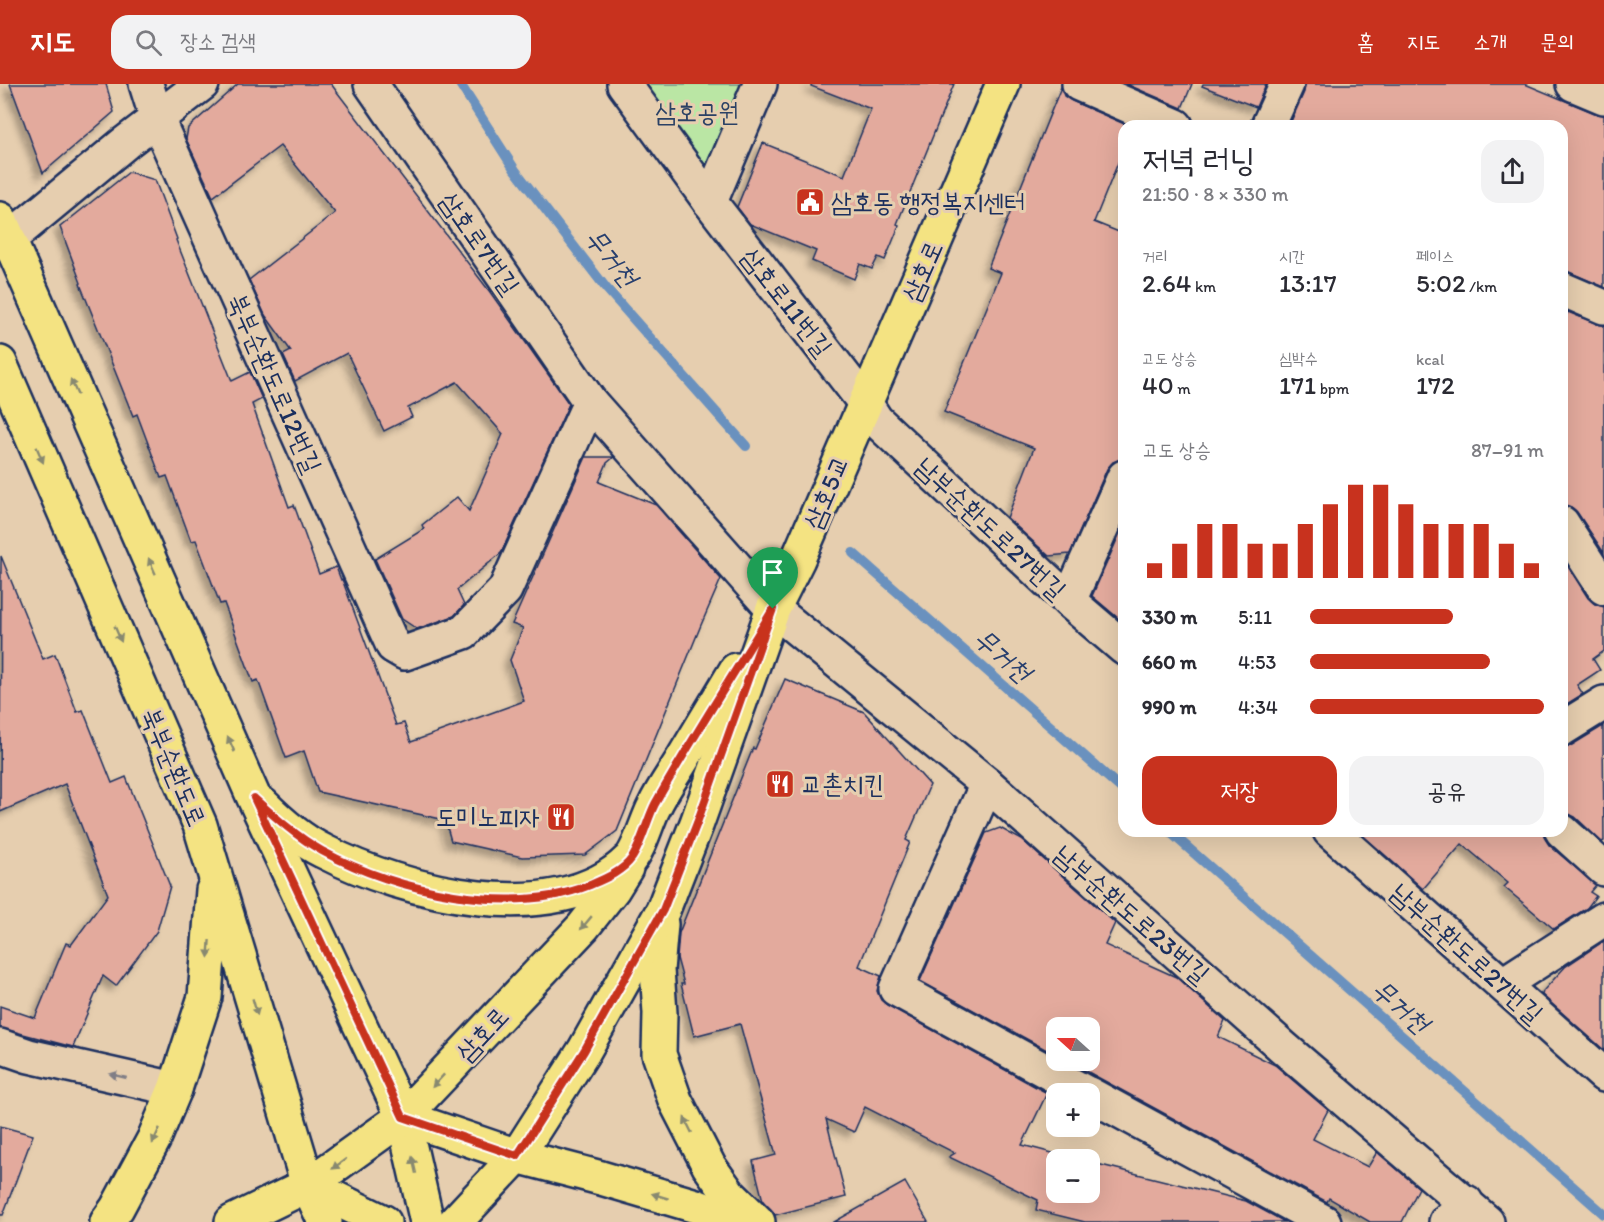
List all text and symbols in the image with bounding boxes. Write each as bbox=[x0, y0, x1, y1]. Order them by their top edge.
search box bbox=[111, 15, 531, 69]
text: 지도 bbox=[30, 24, 75, 58]
icon: search bbox=[132, 26, 165, 59]
text: 장소 검색 bbox=[180, 28, 256, 55]
text: 홈 bbox=[1357, 29, 1374, 54]
text: 지도 bbox=[1407, 29, 1440, 54]
text: 소개 bbox=[1473, 29, 1507, 54]
text: 문의 bbox=[1540, 29, 1574, 54]
park label: 삼호공원 bbox=[655, 96, 739, 128]
text: 저녁 러닝 bbox=[1142, 140, 1256, 179]
button: share bbox=[1481, 140, 1544, 203]
text: 21:50 · 8 × 330 m bbox=[1142, 182, 1289, 206]
street label: 삼호로7번길 bbox=[433, 186, 527, 300]
public building icon: 삼호동 행정복지센터 bbox=[794, 186, 826, 218]
place label: 삼호동 행정복지센터 bbox=[831, 186, 1025, 218]
water label: 무거천 bbox=[579, 221, 647, 294]
street label: 삼호로 bbox=[895, 236, 949, 306]
street label: 삼호로11번길 bbox=[735, 241, 839, 363]
text: 거리 bbox=[1142, 247, 1168, 266]
text: 시간 bbox=[1279, 247, 1305, 266]
text: 페이스 bbox=[1416, 247, 1455, 266]
text: 2.64 bbox=[1142, 267, 1191, 299]
text: 13:17 bbox=[1279, 267, 1337, 299]
text: 5:02 bbox=[1416, 267, 1466, 299]
text: km bbox=[1191, 277, 1216, 296]
text: /km bbox=[1466, 277, 1497, 296]
street label: 북부순환도로12번길 bbox=[221, 288, 329, 478]
text: 고도 상승 bbox=[1142, 349, 1197, 368]
text: 심박수 bbox=[1279, 349, 1318, 368]
text: kcal bbox=[1416, 350, 1444, 369]
text: 40 bbox=[1142, 369, 1174, 401]
text: 171 bbox=[1279, 369, 1316, 401]
text: 172 bbox=[1416, 369, 1455, 401]
one-way arrow bbox=[69, 378, 78, 396]
text: m bbox=[1174, 379, 1191, 398]
text: bpm bbox=[1316, 379, 1349, 398]
text: 고도 상승 bbox=[1142, 438, 1211, 462]
text: 87–91 m bbox=[1471, 438, 1544, 462]
one-way arrow bbox=[35, 447, 45, 465]
street label: 남부순환도로27번길 bbox=[909, 450, 1073, 606]
street label: 삼호5교 bbox=[796, 451, 856, 533]
pin bbox=[747, 547, 798, 609]
one-way arrow bbox=[147, 556, 157, 574]
icon: arrive bbox=[756, 556, 789, 589]
text: 330 m bbox=[1142, 605, 1197, 629]
text: 5:11 bbox=[1238, 605, 1272, 629]
water label: 무거천 bbox=[968, 621, 1040, 690]
one-way arrow bbox=[113, 626, 122, 643]
text: 660 m bbox=[1142, 650, 1197, 674]
text: 4:53 bbox=[1238, 650, 1276, 674]
text: 990 m bbox=[1142, 695, 1197, 719]
text: 4:34 bbox=[1238, 695, 1278, 719]
street label: 북부순환도로 bbox=[135, 703, 213, 831]
one-way arrow bbox=[225, 735, 235, 753]
button: 저장 bbox=[1142, 756, 1337, 825]
button: 공유 bbox=[1349, 756, 1544, 825]
restaurant icon: 교촌치킨 bbox=[764, 768, 796, 800]
place label: 교촌치킨 bbox=[801, 768, 885, 800]
place label: 도미노피자 bbox=[435, 801, 540, 833]
restaurant icon: 도미노피자 bbox=[545, 801, 577, 833]
street label: 남부순환도로23번길 bbox=[1048, 838, 1216, 990]
street label: 남부순환도로27번길 bbox=[1384, 876, 1550, 1030]
one-way arrow bbox=[579, 915, 592, 931]
one-way arrow bbox=[204, 940, 214, 959]
water label: 무거천 bbox=[1366, 972, 1438, 1041]
one-way arrow bbox=[251, 998, 260, 1016]
street label: 삼호로 bbox=[449, 1000, 515, 1068]
north arrow bbox=[1046, 1017, 1100, 1071]
map controls bbox=[1046, 1017, 1100, 1203]
one-way arrow bbox=[109, 1071, 128, 1080]
one-way arrow bbox=[431, 1073, 445, 1088]
button: + bbox=[1046, 1083, 1100, 1137]
one-way arrow bbox=[683, 1116, 692, 1133]
one-way arrow bbox=[151, 1127, 160, 1144]
button: − bbox=[1046, 1149, 1100, 1203]
one-way arrow bbox=[409, 1156, 419, 1174]
one-way arrow bbox=[331, 1157, 346, 1169]
one-way arrow bbox=[651, 1191, 669, 1200]

